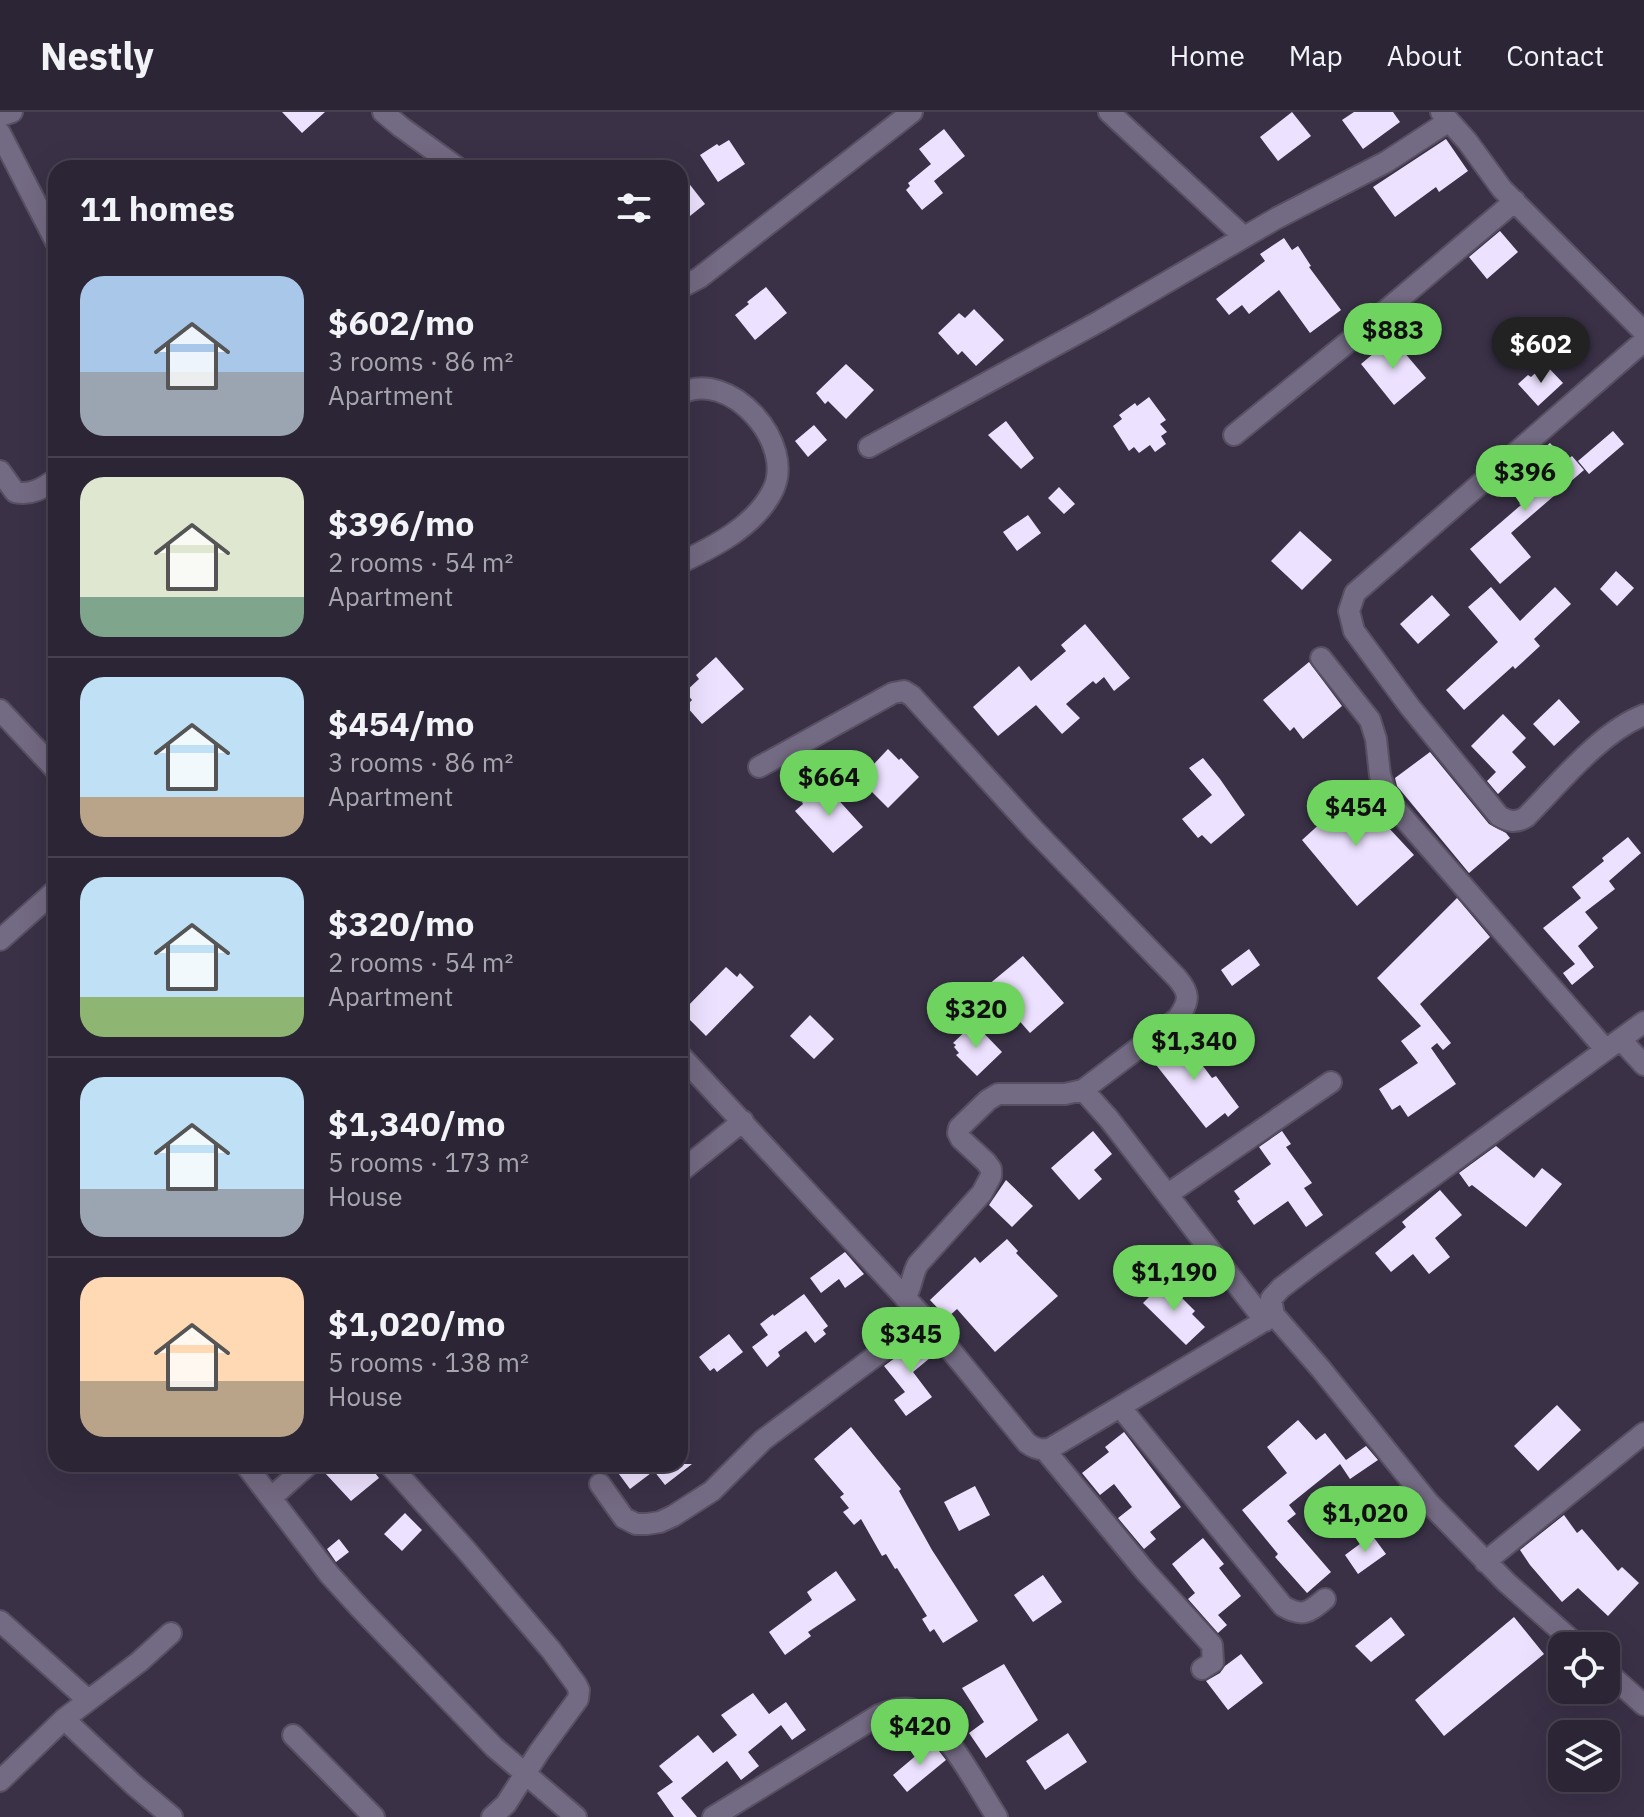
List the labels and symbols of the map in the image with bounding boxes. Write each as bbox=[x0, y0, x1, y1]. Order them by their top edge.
pin: $883 bbox=[1346, 303, 1440, 371]
pin: $602 bbox=[1494, 317, 1588, 385]
pin: $396 bbox=[1478, 445, 1572, 513]
pin: $664 bbox=[782, 750, 876, 818]
pin: $454 bbox=[1309, 780, 1403, 848]
pin: $320 bbox=[929, 982, 1023, 1050]
pin: $1,340 bbox=[1129, 1014, 1259, 1082]
pin: $1,190 bbox=[1109, 1245, 1239, 1313]
pin: $345 bbox=[864, 1307, 958, 1375]
pin: $1,020 bbox=[1300, 1486, 1430, 1554]
pin: $420 bbox=[873, 1699, 967, 1767]

